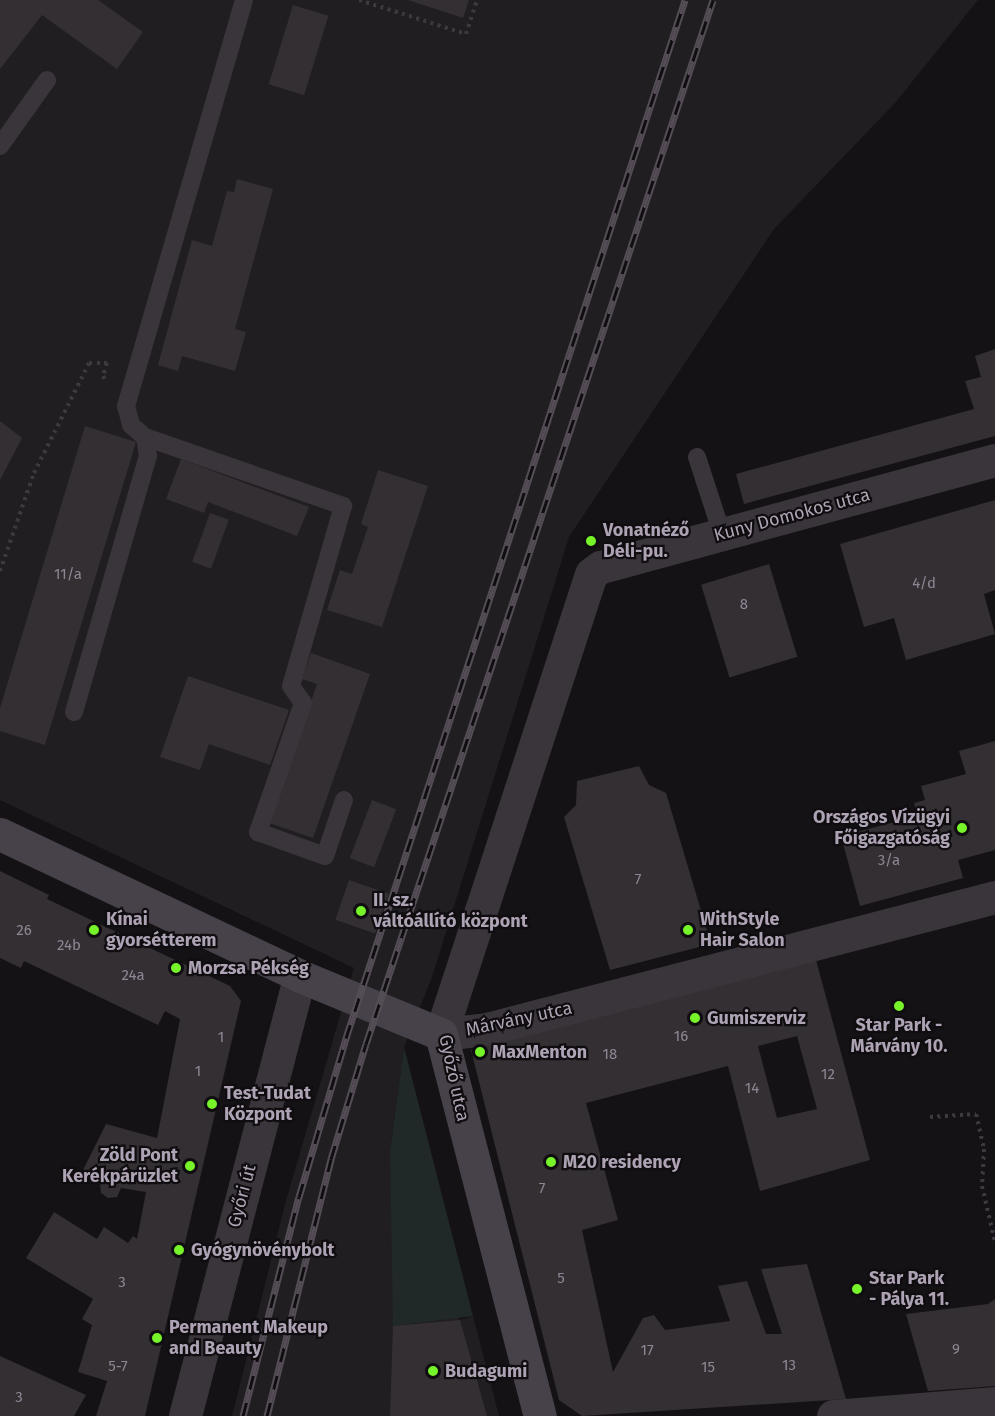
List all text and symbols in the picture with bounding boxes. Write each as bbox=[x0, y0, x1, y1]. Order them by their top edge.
street label: Kuny Domokos utca bbox=[712, 484, 872, 546]
place label: Vonatnéző Déli-pu. bbox=[603, 520, 689, 562]
marker: Vonatnéző Déli-pu. bbox=[584, 534, 598, 548]
house number: 11/a bbox=[54, 566, 82, 584]
house number: 4/d bbox=[912, 575, 936, 593]
house number: 8 bbox=[740, 596, 748, 614]
place label: Országos Vízügyi Főigazgatóság bbox=[813, 807, 950, 850]
marker: Országos Vízügyi Főigazgatóság bbox=[955, 821, 969, 835]
house number: 3/a bbox=[878, 852, 900, 870]
house number: 7 bbox=[635, 871, 641, 889]
place label: II. sz. váltóállító központ bbox=[373, 890, 528, 932]
marker: II. sz. váltóállító központ bbox=[354, 904, 368, 918]
place label: Kínai gyorsétterem bbox=[106, 909, 217, 952]
place label: WithStyle Hair Salon bbox=[700, 909, 785, 952]
house number: 26 bbox=[16, 922, 32, 940]
marker: Kínai gyorsétterem bbox=[87, 923, 101, 937]
marker: WithStyle Hair Salon bbox=[681, 923, 695, 937]
house number: 24b bbox=[57, 937, 81, 955]
place label: Morzsa Pékség bbox=[188, 957, 309, 979]
marker: Morzsa Pékség bbox=[169, 961, 183, 975]
house number: 24a bbox=[121, 967, 145, 985]
street label: Márvány utca bbox=[464, 997, 574, 1041]
marker: Star Park - Márvány 10. bbox=[892, 999, 906, 1013]
place label: Gumiszerviz bbox=[707, 1007, 806, 1029]
marker: Gumiszerviz bbox=[688, 1011, 702, 1025]
place label: Star Park - Márvány 10. bbox=[850, 1015, 948, 1058]
house number: 16 bbox=[674, 1028, 688, 1046]
house number: 1 bbox=[218, 1029, 224, 1047]
street label: Győző utca bbox=[434, 1032, 474, 1124]
place label: MaxMenton bbox=[492, 1041, 587, 1063]
marker: MaxMenton bbox=[473, 1045, 487, 1059]
house number: 18 bbox=[603, 1046, 617, 1064]
house number: 1 bbox=[195, 1063, 201, 1081]
house number: 12 bbox=[821, 1066, 835, 1084]
house number: 14 bbox=[745, 1080, 759, 1098]
place label: Test-Tudat Központ bbox=[224, 1083, 311, 1126]
marker: Test-Tudat Központ bbox=[205, 1097, 219, 1111]
place label: Zöld Pont Kerékpárüzlet bbox=[62, 1145, 178, 1188]
place label: M20 residency bbox=[563, 1151, 681, 1173]
marker: M20 residency bbox=[544, 1155, 558, 1169]
marker: Zöld Pont Kerékpárüzlet bbox=[183, 1159, 197, 1173]
street label: Győri út bbox=[223, 1162, 261, 1230]
house number: 7 bbox=[539, 1180, 545, 1198]
place label: Gyógynövénybolt bbox=[191, 1239, 334, 1261]
marker: Gyógynövénybolt bbox=[172, 1243, 186, 1257]
place label: Star Park - Pálya 11. bbox=[869, 1268, 949, 1310]
house number: 5 bbox=[557, 1270, 565, 1288]
house number: 3 bbox=[118, 1274, 126, 1292]
marker: Star Park - Pálya 11. bbox=[850, 1282, 864, 1296]
place label: Permanent Makeup and Beauty bbox=[169, 1317, 328, 1360]
marker: Permanent Makeup and Beauty bbox=[150, 1331, 164, 1345]
house number: 9 bbox=[952, 1341, 960, 1359]
house number: 17 bbox=[640, 1342, 654, 1360]
house number: 13 bbox=[782, 1357, 796, 1375]
house number: 5-7 bbox=[108, 1358, 128, 1376]
house number: 15 bbox=[701, 1359, 715, 1377]
place label: Budagumi bbox=[445, 1360, 527, 1382]
marker: Budagumi bbox=[426, 1364, 440, 1378]
house number: 3 bbox=[15, 1389, 23, 1407]

